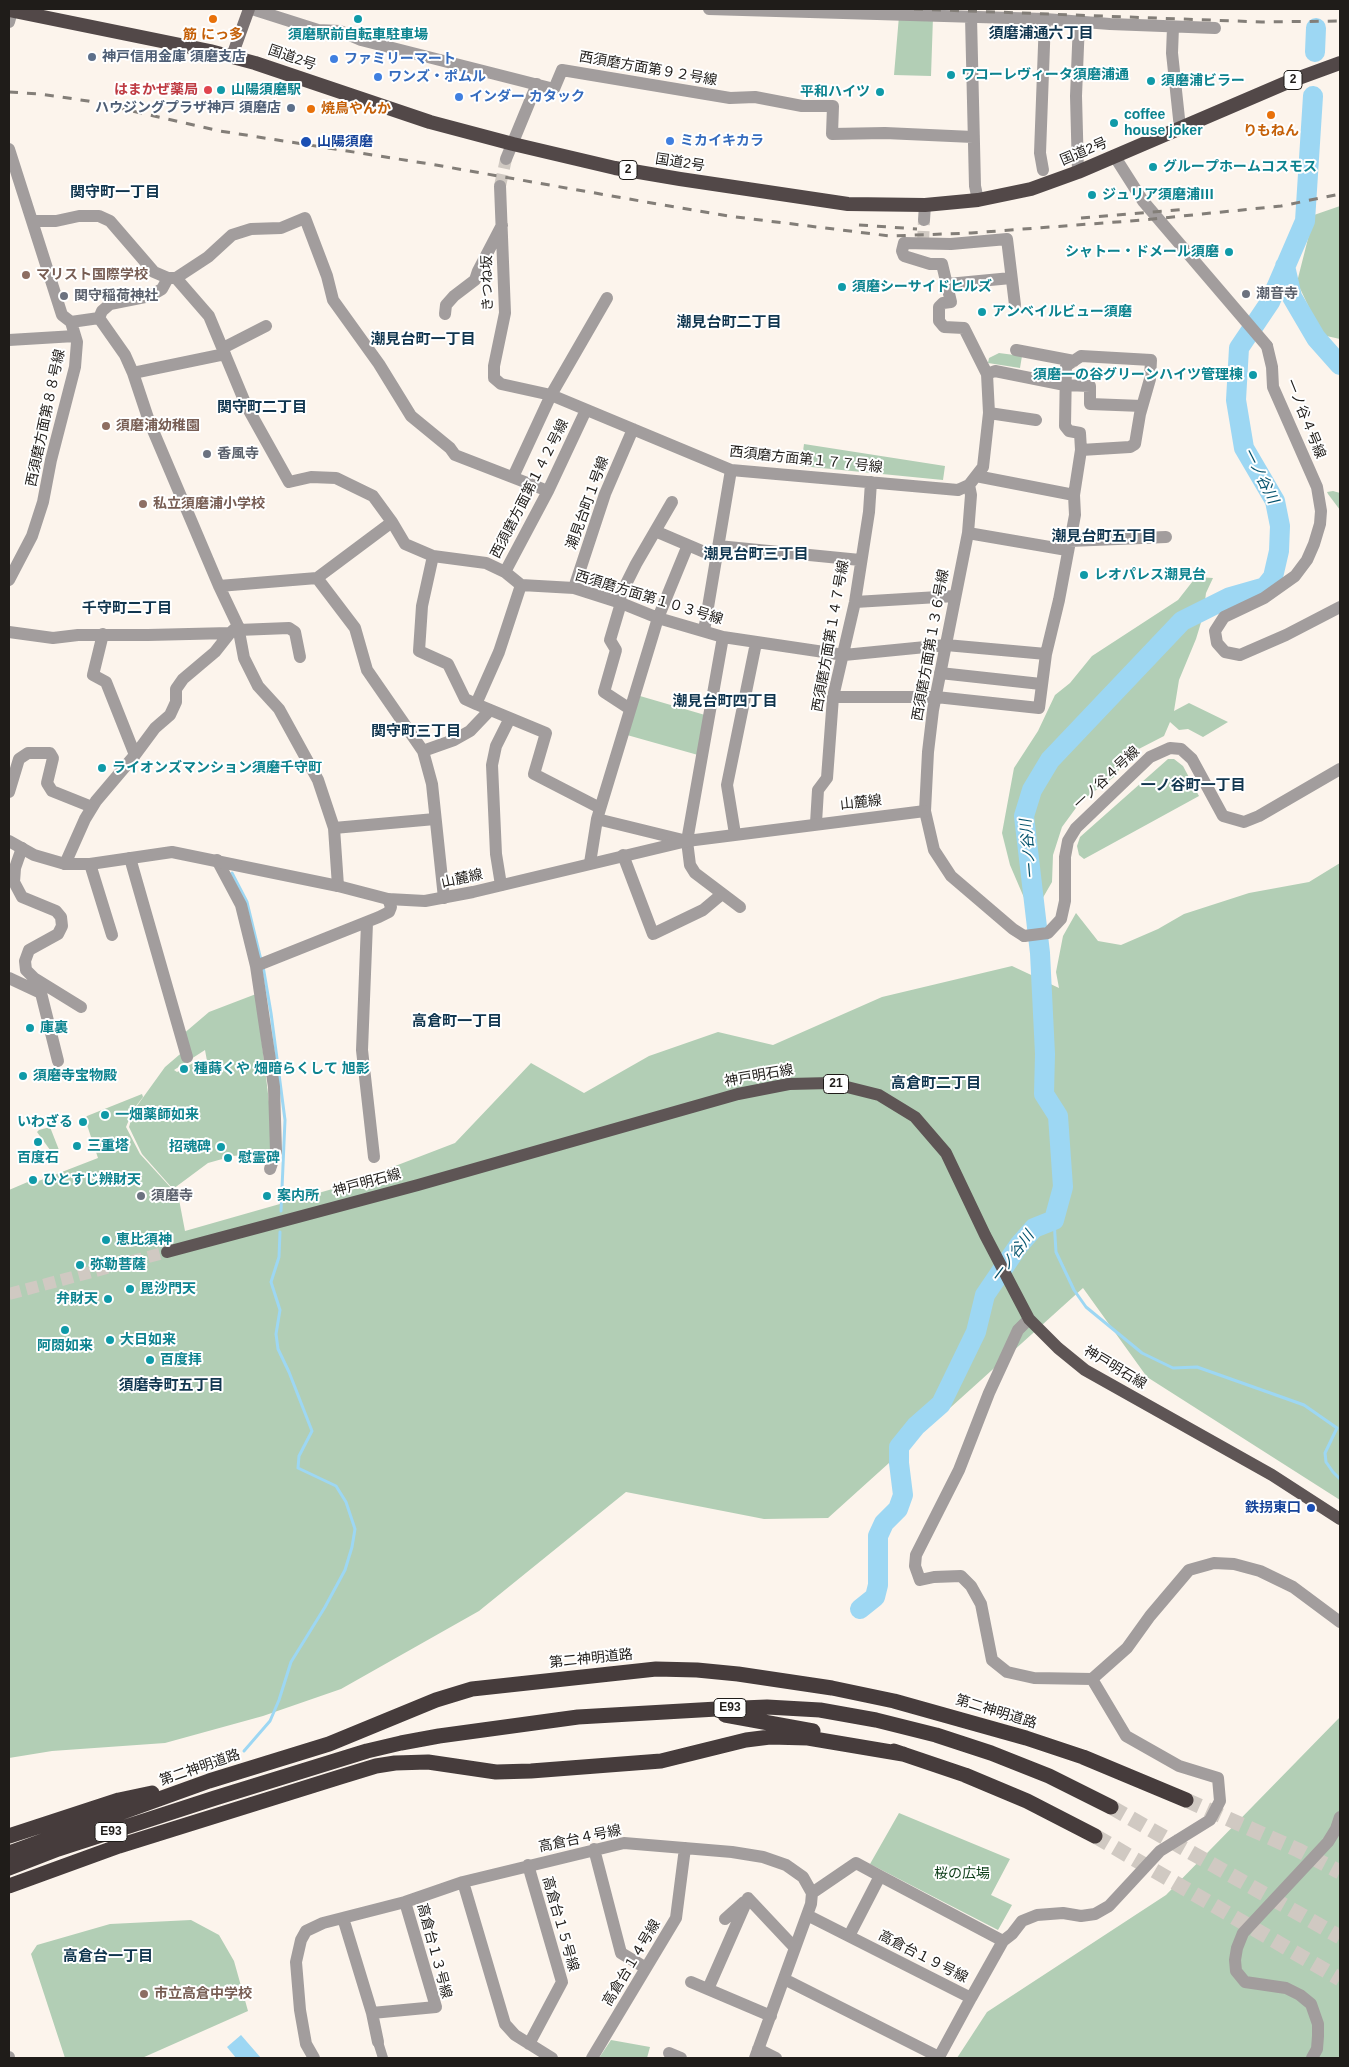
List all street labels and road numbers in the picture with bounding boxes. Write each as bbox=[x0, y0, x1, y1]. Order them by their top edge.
street label: 国道2号 bbox=[266, 42, 318, 74]
street label: 西須磨方面第９２号線 bbox=[578, 49, 718, 89]
road number: 2 bbox=[1284, 70, 1302, 90]
street label: 国道2号 bbox=[1058, 135, 1110, 169]
street label: 国道2号 bbox=[654, 151, 706, 175]
road number: 2 bbox=[619, 160, 637, 180]
street label: きつね坂 bbox=[479, 255, 497, 311]
street label: 西須磨方面第８８号線 bbox=[23, 348, 69, 488]
street label: 一ノ谷４号線 bbox=[1281, 377, 1329, 461]
street label: 西須磨方面第１４２号線 bbox=[488, 417, 572, 561]
street label: 西須磨方面第１７７号線 bbox=[729, 444, 883, 476]
street label: 潮見台町１号線 bbox=[563, 454, 613, 552]
street label: 西須磨方面第１４７号線 bbox=[809, 559, 853, 713]
street label: 西須磨方面第１０３号線 bbox=[573, 567, 725, 629]
street label: 西須磨方面第１３６号線 bbox=[909, 568, 953, 722]
street label: 一ノ谷４号線 bbox=[1071, 743, 1143, 813]
street label: 山麓線 bbox=[839, 792, 883, 814]
street label: 山麓線 bbox=[440, 866, 484, 892]
street label: 神戸明石線 bbox=[723, 1062, 795, 1090]
road number: 21 bbox=[824, 1074, 848, 1094]
street label: 神戸明石線 bbox=[331, 1166, 403, 1200]
street label: 神戸明石線 bbox=[1081, 1343, 1149, 1393]
street label: 第二神明道路 bbox=[548, 1646, 634, 1672]
street label: 第二神明道路 bbox=[953, 1692, 1039, 1732]
road number: E93 bbox=[714, 1699, 746, 1718]
street label: 第二神明道路 bbox=[158, 1746, 242, 1790]
road number: E93 bbox=[95, 1822, 127, 1841]
street label: 高倉台４号線 bbox=[537, 1822, 623, 1856]
street label: 高倉台１５号線 bbox=[538, 1875, 582, 1973]
street label: 高倉台１３号線 bbox=[413, 1901, 455, 2001]
street label: 高倉台１４号線 bbox=[600, 1917, 664, 2009]
street label: 高倉台１９号線 bbox=[876, 1927, 970, 1987]

